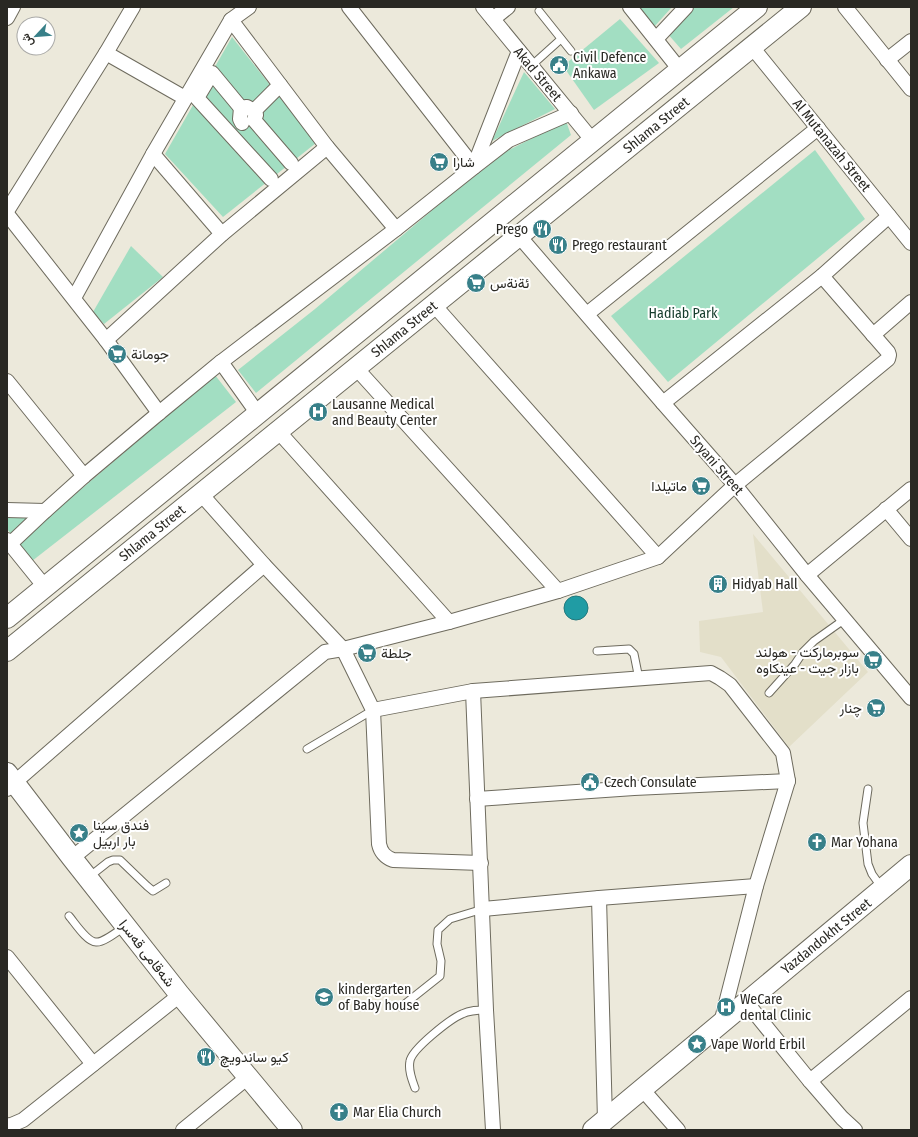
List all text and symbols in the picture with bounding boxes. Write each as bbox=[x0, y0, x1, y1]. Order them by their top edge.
north arrow bbox=[16, 16, 56, 56]
text: ش bbox=[19, 31, 36, 49]
street label: Akad Street bbox=[510, 44, 566, 105]
place label: Civil Defence Ankawa bbox=[573, 49, 647, 82]
public building icon: Civil Defence Ankawa bbox=[548, 54, 570, 76]
street label: Shlama Street bbox=[620, 93, 693, 157]
street label: Al Mutanazah Street bbox=[789, 95, 875, 195]
supermarket icon: شارا bbox=[428, 151, 450, 173]
place label: شارا bbox=[453, 154, 475, 171]
restaurant icon: Prego bbox=[531, 218, 553, 240]
place label: Prego bbox=[496, 221, 528, 238]
restaurant icon: Prego restaurant bbox=[547, 234, 569, 256]
place label: Prego restaurant bbox=[572, 237, 667, 254]
supermarket icon: ئةنةس bbox=[465, 272, 487, 294]
place label: ئةنةس bbox=[490, 275, 529, 292]
street label: Shlama Street bbox=[368, 297, 441, 361]
park label: Hadiab Park bbox=[649, 305, 718, 322]
supermarket icon: جومانة bbox=[106, 343, 128, 365]
place label: جومانة bbox=[131, 346, 169, 363]
place label: Lausanne Medical and Beauty Center bbox=[332, 396, 437, 429]
hospital icon: Lausanne Medical and Beauty Center bbox=[307, 401, 329, 423]
street label: Sryani Street bbox=[686, 432, 747, 499]
supermarket icon: ماتیلدا bbox=[690, 475, 712, 497]
place label: ماتیلدا bbox=[651, 478, 687, 495]
street label: Shlama Street bbox=[116, 501, 189, 565]
building icon: Hidyab Hall bbox=[707, 573, 729, 595]
place label: Hidyab Hall bbox=[732, 576, 798, 593]
supermarket icon: جلطة bbox=[356, 642, 378, 664]
place label: سوبرماركت - هولند بازار جيت - عينكاوه bbox=[756, 644, 859, 677]
place label: جلطة bbox=[381, 645, 412, 662]
supermarket icon: سوبرماركت - هولند بازار جيت - عينكاوه bbox=[862, 649, 884, 671]
supermarket icon: چنار bbox=[865, 697, 887, 719]
place label: چنار bbox=[838, 700, 862, 718]
public building icon: Czech Consulate bbox=[579, 771, 601, 793]
place label: Czech Consulate bbox=[604, 774, 697, 791]
place label: فندق سينا بار اربيل bbox=[93, 817, 149, 850]
place icon: فندق سينا بار اربيل bbox=[68, 822, 90, 844]
church icon: Mar Yohana bbox=[806, 831, 828, 853]
place label: Mar Yohana bbox=[831, 834, 898, 851]
street label: Yazdandokht Street bbox=[778, 895, 875, 978]
street label: شەقامی قەسرا bbox=[115, 916, 178, 990]
place label: kindergarten of Baby house bbox=[338, 981, 419, 1014]
school or university icon: kindergarten of Baby house bbox=[313, 986, 335, 1008]
place label: WeCare dental Clinic bbox=[740, 991, 811, 1024]
hospital icon: WeCare dental Clinic bbox=[715, 996, 737, 1018]
place icon: Vape World Erbil bbox=[686, 1033, 708, 1055]
place label: Vape World Erbil bbox=[711, 1036, 805, 1053]
restaurant icon: کیو ساندویچ bbox=[195, 1046, 217, 1068]
place label: کیو ساندویچ bbox=[220, 1049, 289, 1068]
church icon: Mar Elia Church bbox=[328, 1101, 350, 1123]
place label: Mar Elia Church bbox=[353, 1104, 441, 1121]

